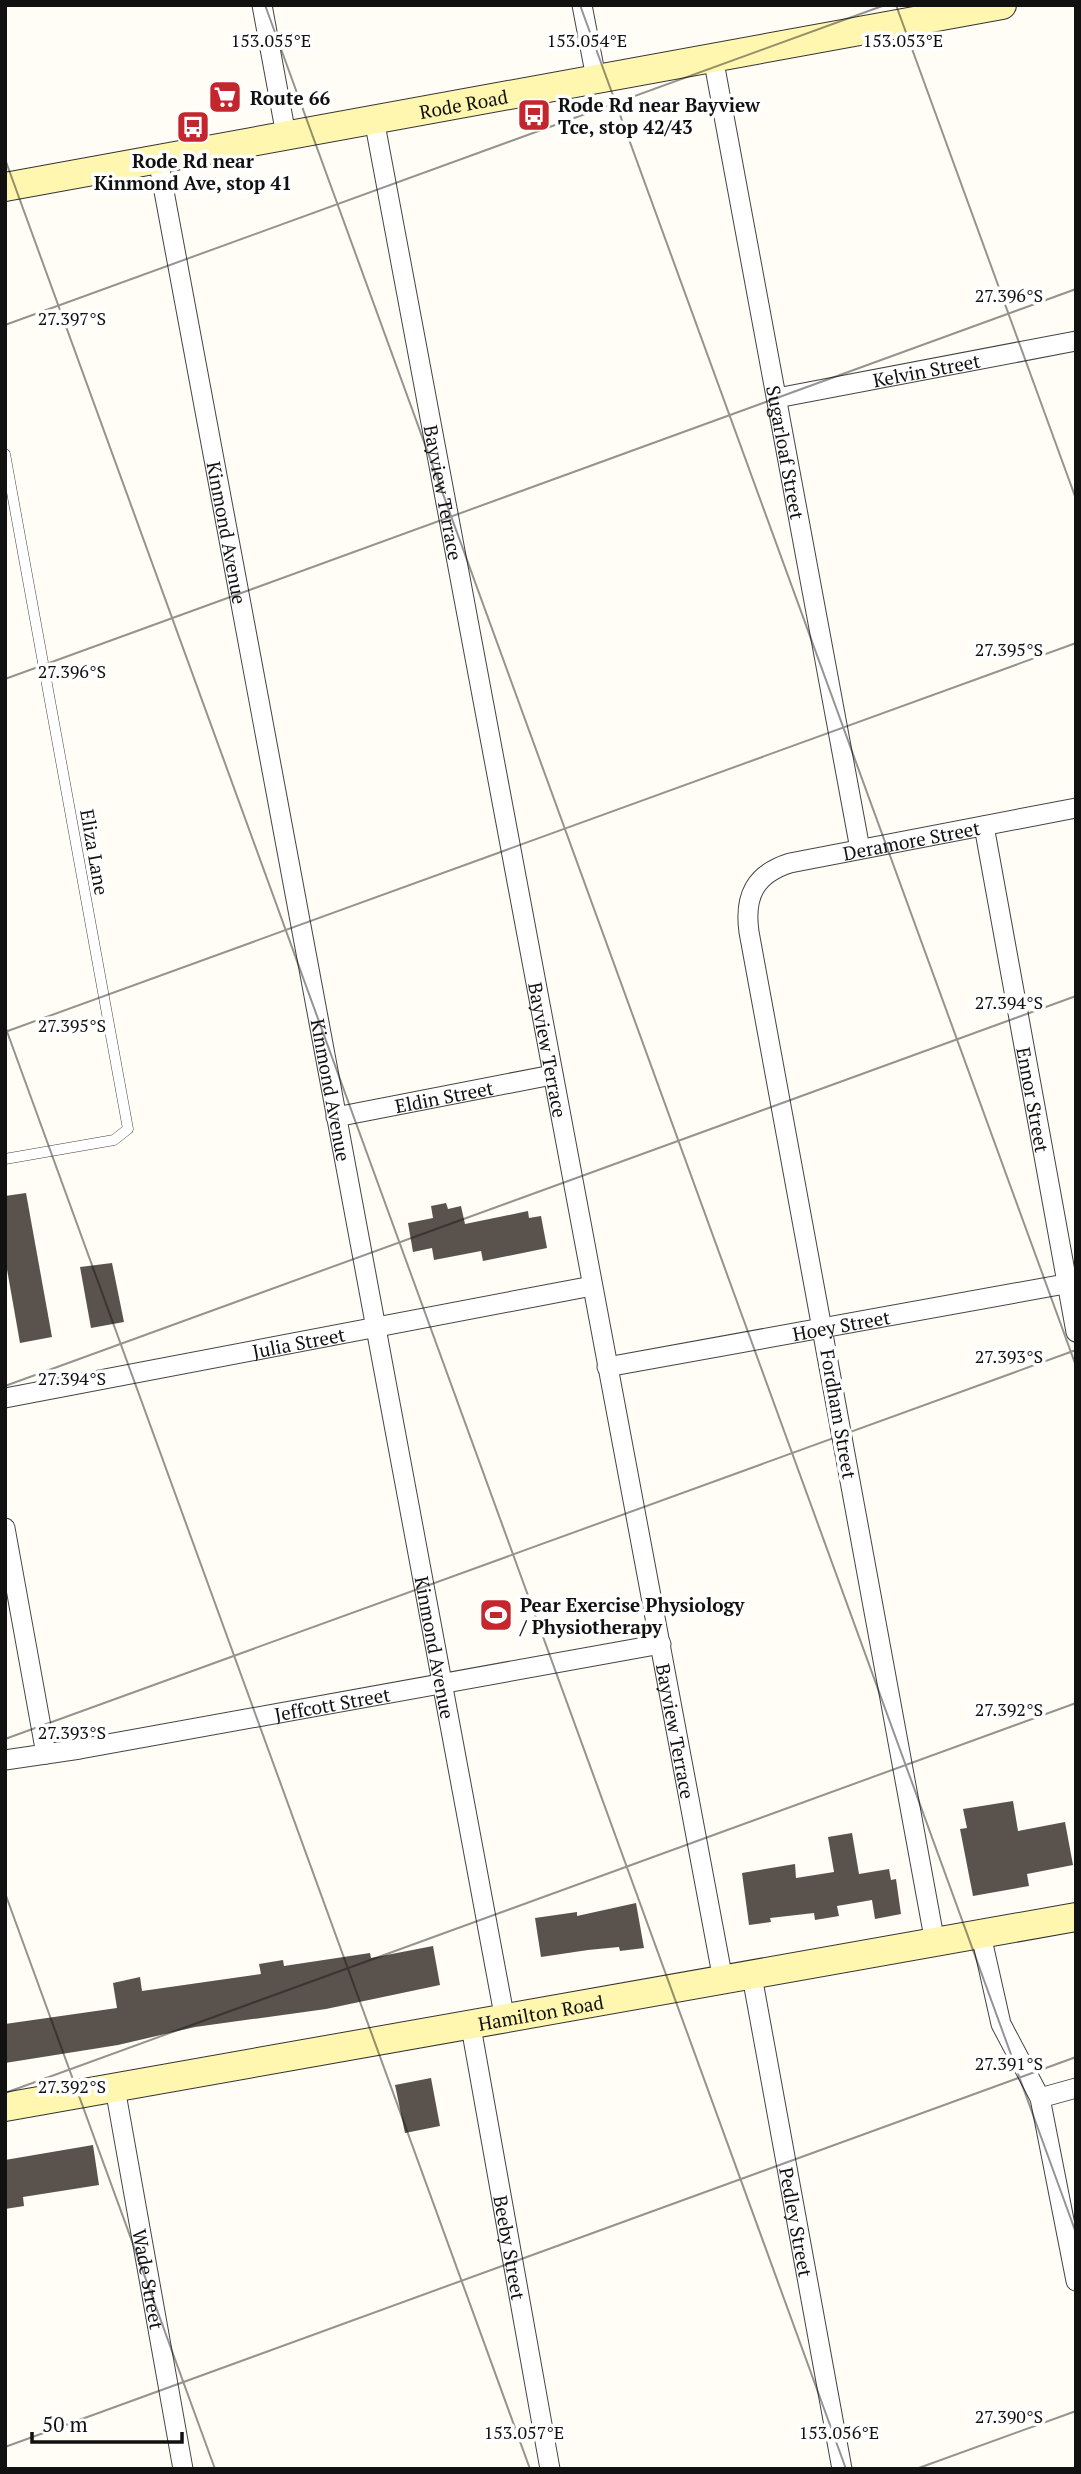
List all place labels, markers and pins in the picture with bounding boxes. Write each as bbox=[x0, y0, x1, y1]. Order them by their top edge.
supermarket icon: Route 66 bbox=[206, 78, 244, 116]
place label: Route 66 bbox=[250, 85, 331, 110]
place label: Rode Rd near Bayview Tce, stop 42/43 bbox=[558, 92, 761, 139]
bus stop icon: Rode Rd near Bayview Tce, stop 42/43 bbox=[515, 96, 553, 134]
bus stop icon: Rode Rd near Kinmond Ave, stop 41 bbox=[174, 108, 212, 146]
place label: Rode Rd near Kinmond Ave, stop 41 bbox=[94, 148, 292, 195]
place label: Pear Exercise Physiology / Physiotherapy bbox=[519, 1592, 745, 1639]
sports icon: Pear Exercise Physiology / Physiotherapy bbox=[477, 1596, 515, 1634]

